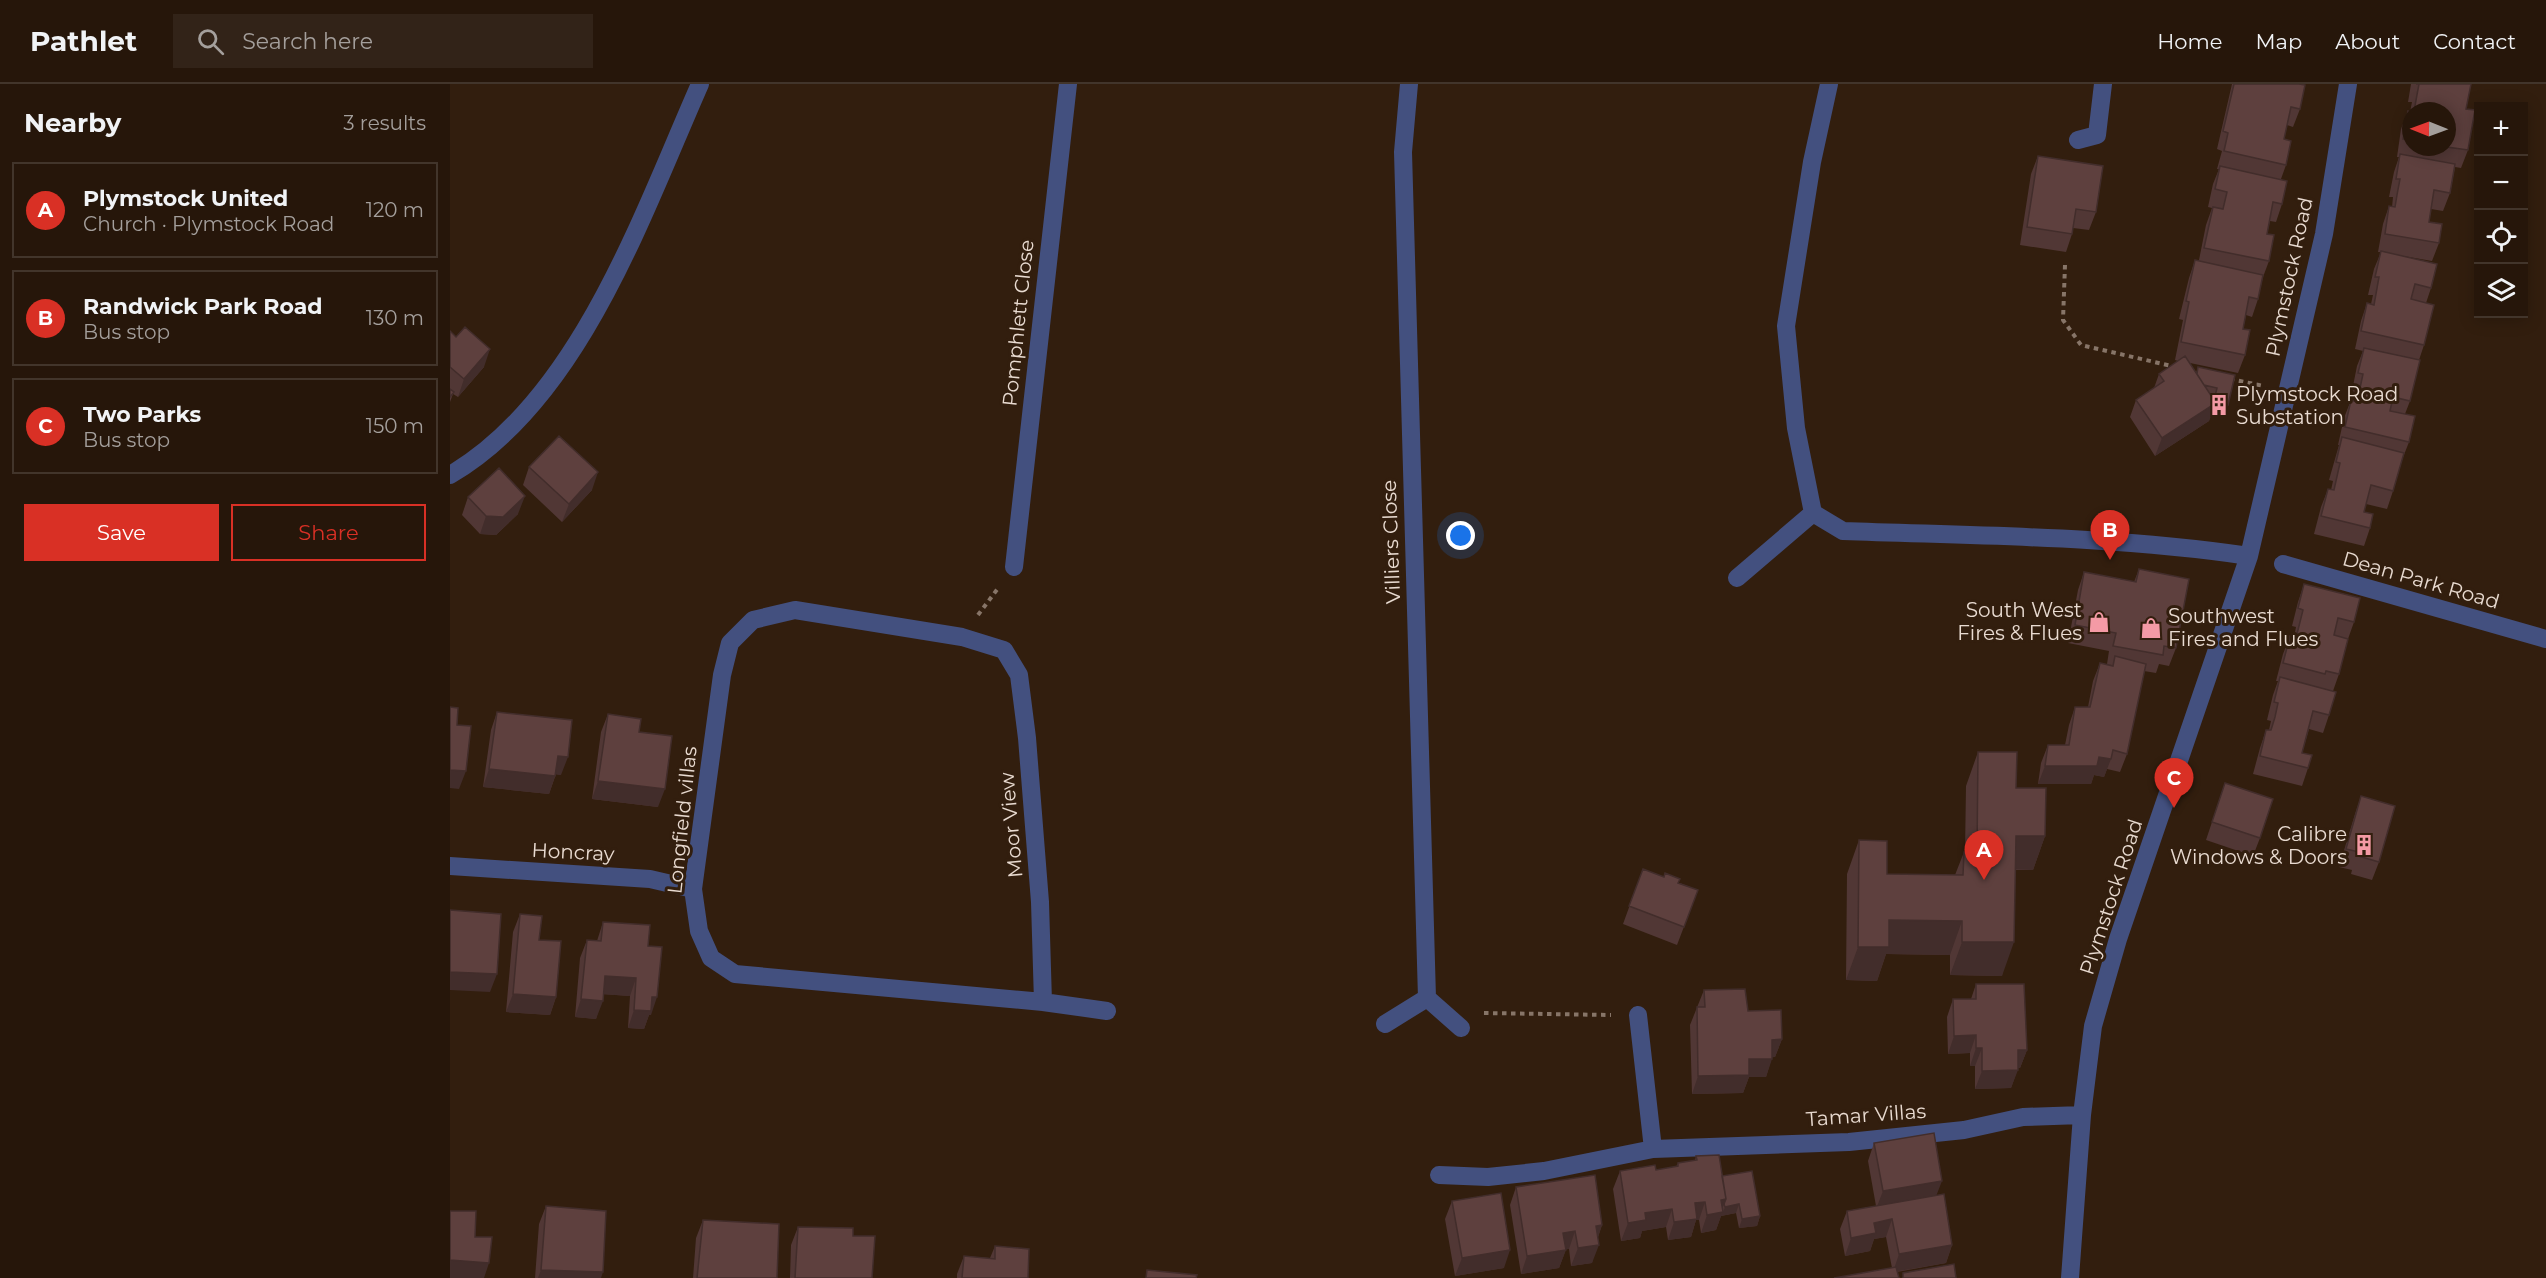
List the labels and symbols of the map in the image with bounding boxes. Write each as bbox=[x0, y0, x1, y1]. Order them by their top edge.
north arrow bbox=[2402, 102, 2456, 156]
street label: Plymstock Road bbox=[2260, 195, 2318, 359]
street label: Pomphlett Close bbox=[997, 238, 1039, 408]
place label: Plymstock Road Substation bbox=[2236, 382, 2398, 429]
building icon: Plymstock Road Substation bbox=[2207, 393, 2231, 417]
street label: Villiers Close bbox=[1377, 480, 1405, 604]
pin: B bbox=[2090, 510, 2130, 560]
your location bbox=[1446, 521, 1475, 550]
street label: Dean Park Road bbox=[2340, 546, 2502, 614]
place label: South West Fires & Flues bbox=[1957, 598, 2082, 645]
place label: Southwest Fires and Flues bbox=[2168, 604, 2319, 651]
shop icon: South West Fires & Flues bbox=[2087, 610, 2111, 634]
shop icon: Southwest Fires and Flues bbox=[2139, 616, 2163, 640]
street label: Longfield villas bbox=[662, 745, 702, 895]
pin: C bbox=[2154, 758, 2194, 808]
street label: Moor View bbox=[994, 771, 1028, 879]
street label: Plymstock Road bbox=[2075, 816, 2147, 978]
place label: Calibre Windows & Doors bbox=[2170, 822, 2347, 869]
pin: A bbox=[1964, 830, 2003, 880]
building icon: Calibre Windows & Doors bbox=[2352, 833, 2376, 857]
street label: Honcray bbox=[531, 838, 615, 866]
street label: Tamar Villas bbox=[1805, 1099, 1927, 1131]

